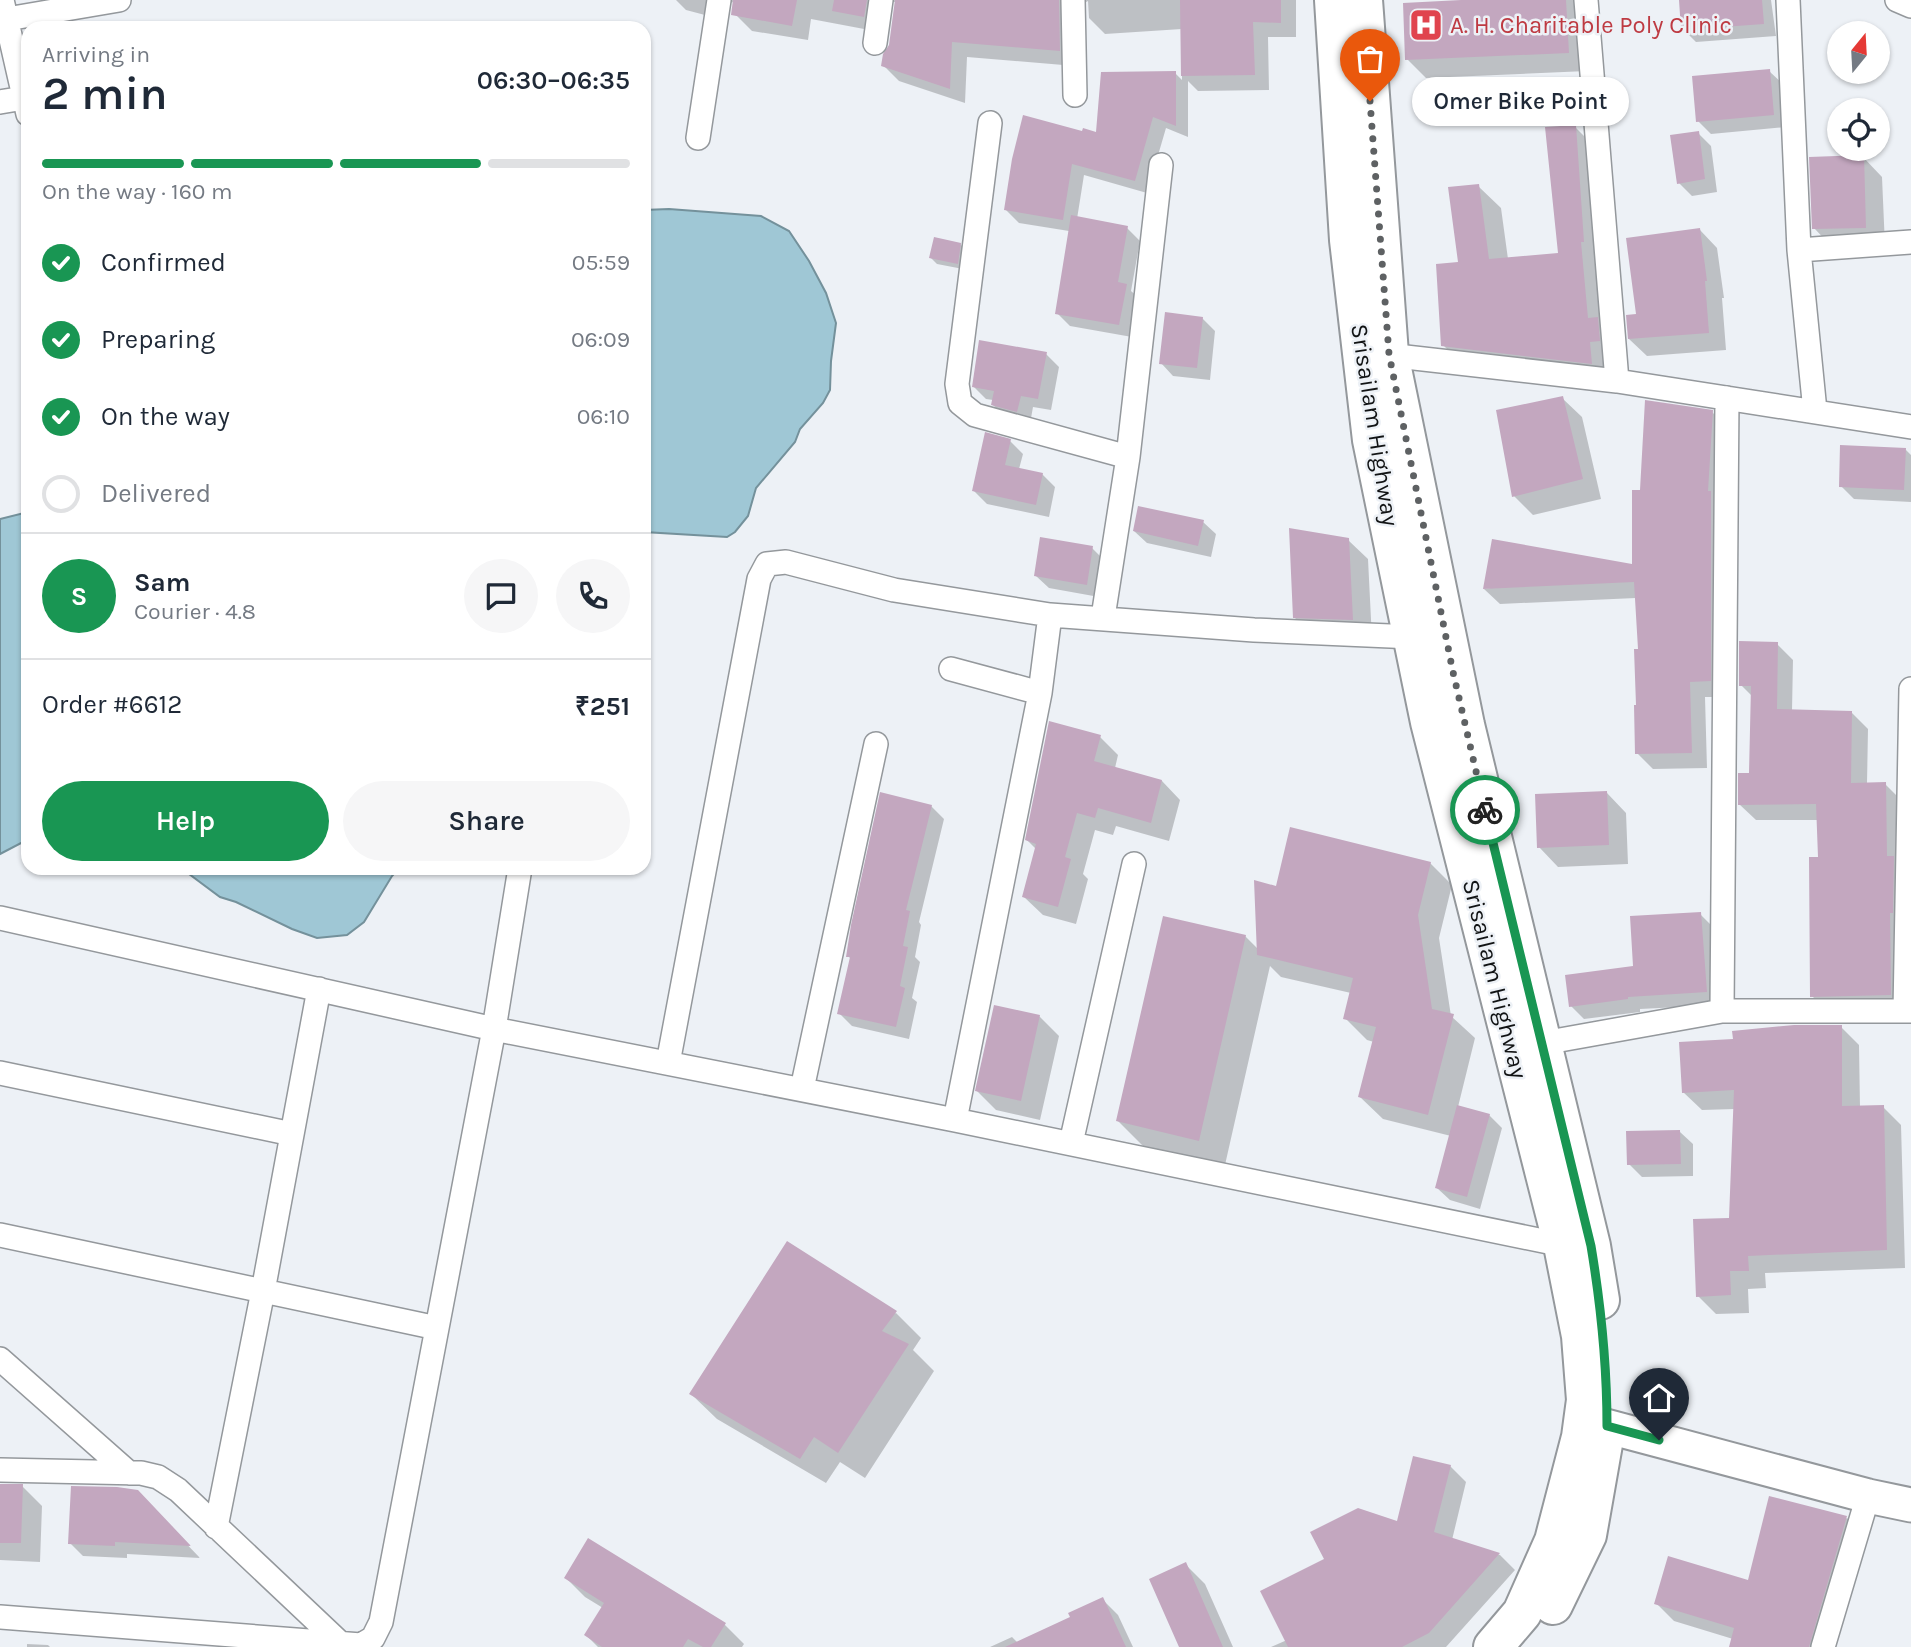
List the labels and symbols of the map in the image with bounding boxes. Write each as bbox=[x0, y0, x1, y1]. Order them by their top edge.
hospital icon: A. H. Charitable Poly Clinic bbox=[1407, 6, 1445, 44]
place label: A. H. Charitable Poly Clinic bbox=[1450, 11, 1732, 39]
north arrow bbox=[1827, 21, 1890, 84]
pin bbox=[1340, 29, 1400, 101]
callout: Omer Bike Point bbox=[1412, 76, 1629, 126]
street label: Srisailam Highway bbox=[1345, 322, 1405, 528]
courier bbox=[1450, 775, 1520, 845]
street label: Srisailam Highway bbox=[1457, 876, 1533, 1082]
pin bbox=[1629, 1368, 1689, 1440]

